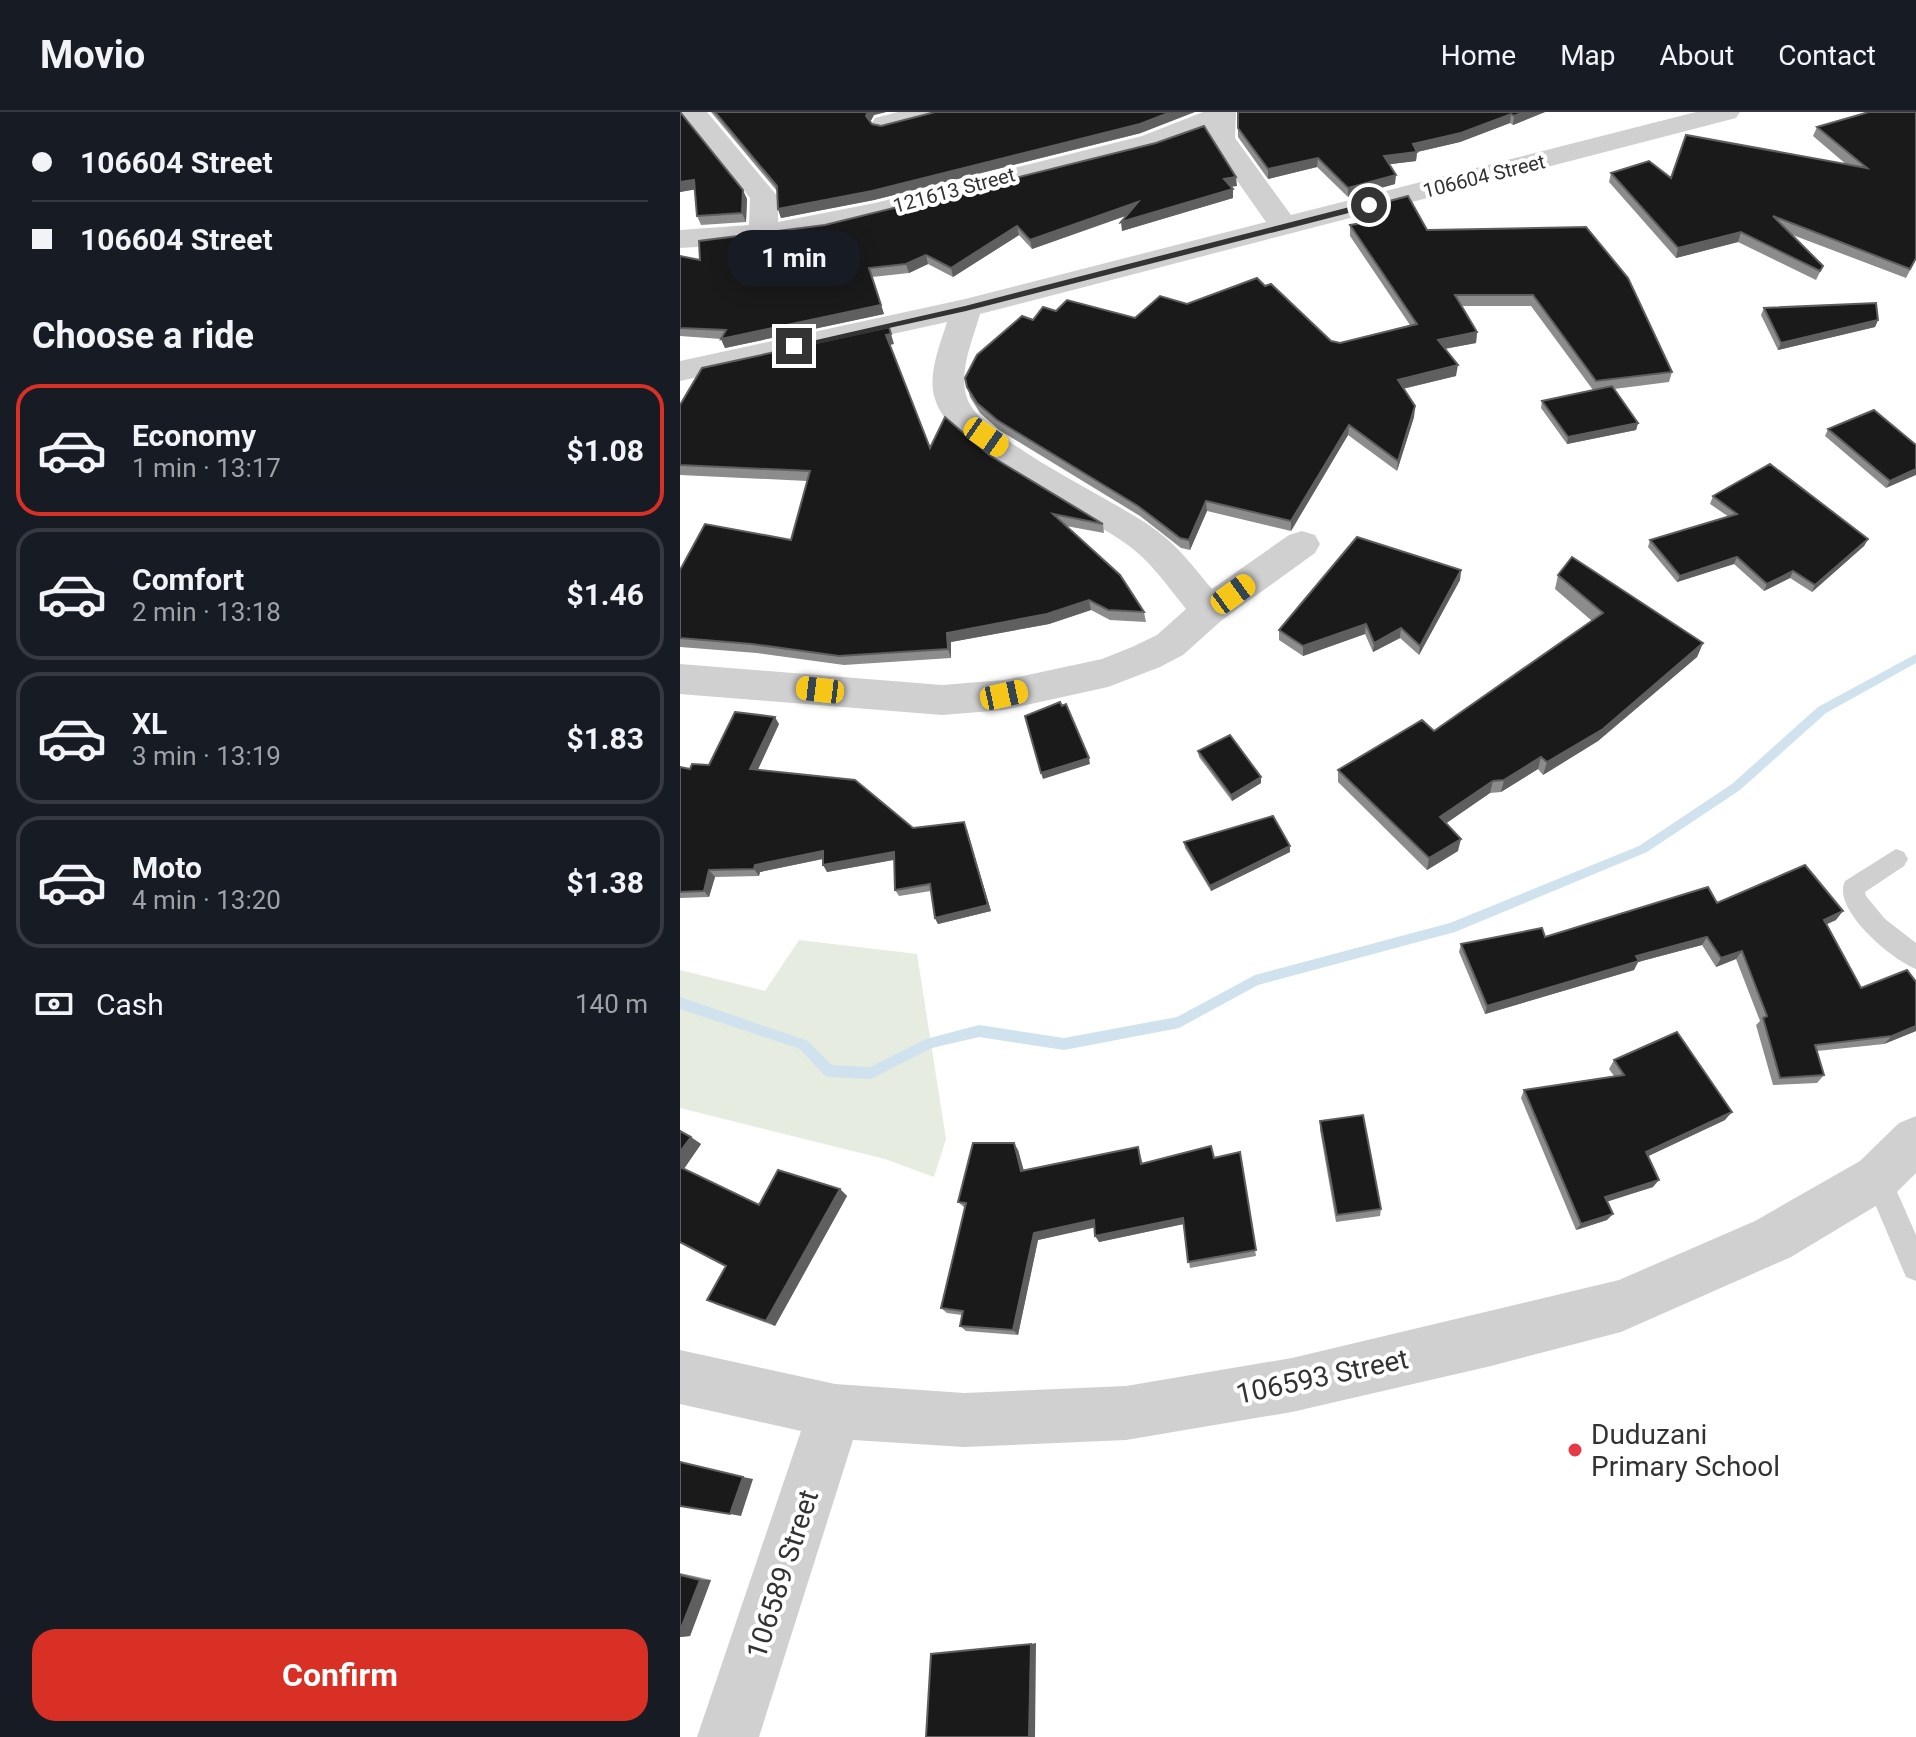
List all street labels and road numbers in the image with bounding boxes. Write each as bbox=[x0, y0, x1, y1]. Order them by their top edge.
street label: 106604 Street bbox=[1420, 149, 1548, 203]
street label: 121613 Street bbox=[890, 162, 1018, 218]
street label: 106593 Street bbox=[1233, 1342, 1411, 1411]
street label: 106589 Street bbox=[740, 1486, 825, 1663]

